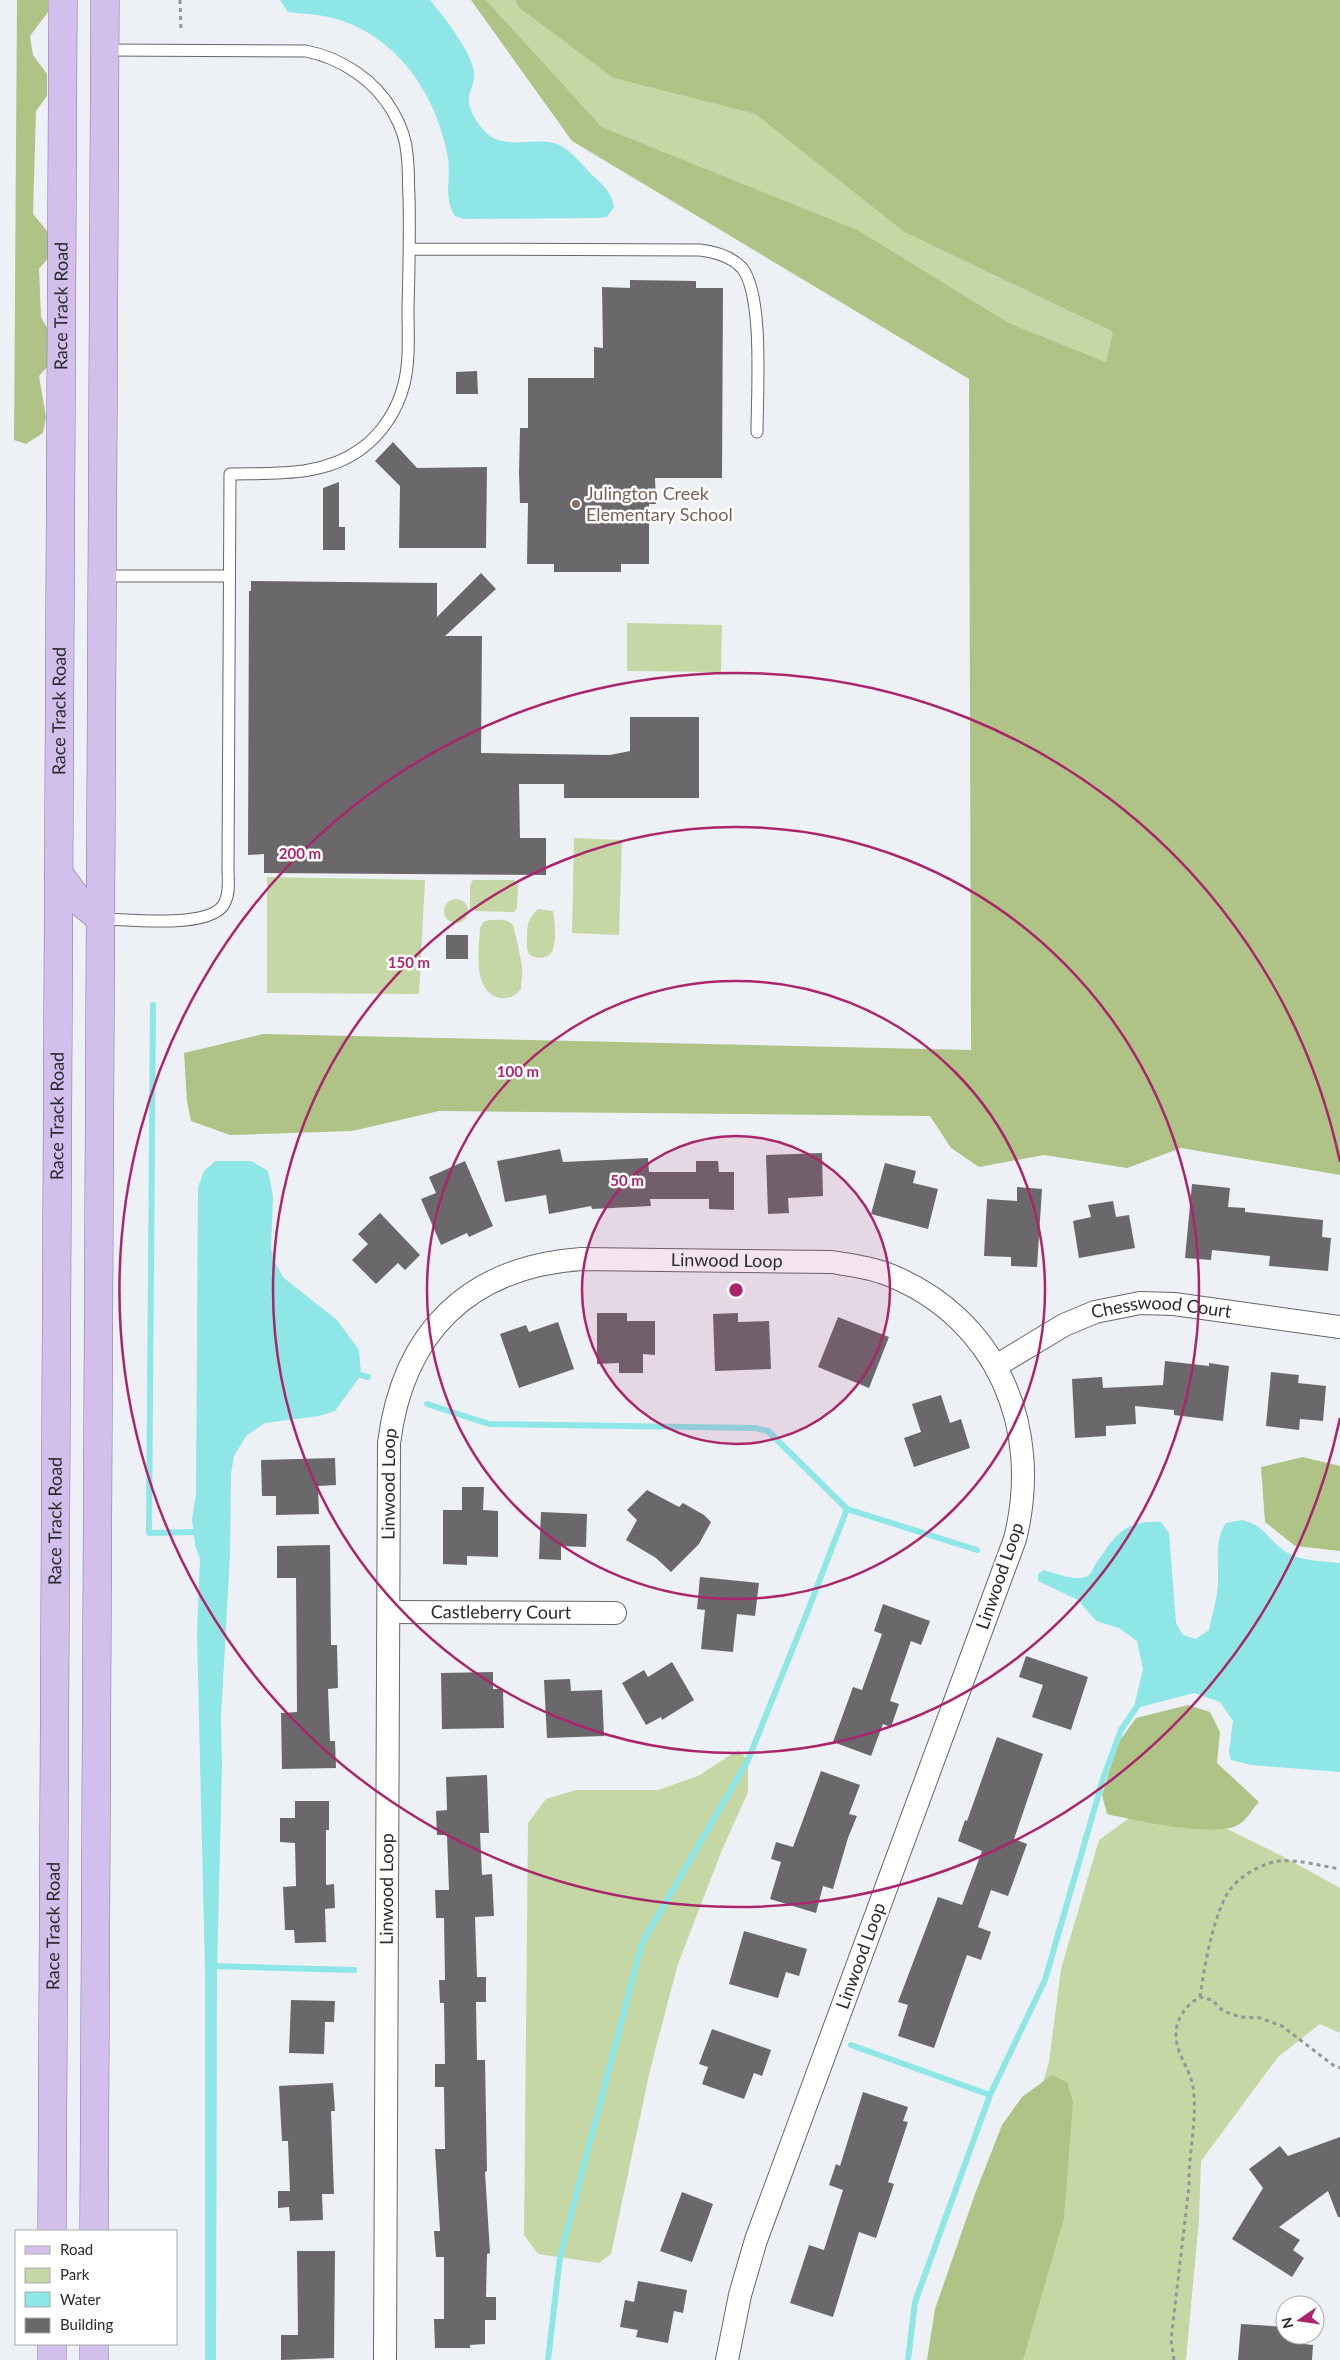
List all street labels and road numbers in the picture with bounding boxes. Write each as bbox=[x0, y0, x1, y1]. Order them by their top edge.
street label: Race Track Road bbox=[49, 242, 72, 370]
street label: Race Track Road bbox=[47, 647, 70, 775]
street label: Race Track Road bbox=[45, 1052, 68, 1180]
street label: Linwood Loop bbox=[671, 1248, 783, 1271]
street label: Chesswood Court bbox=[1089, 1291, 1233, 1323]
street label: Linwood Loop bbox=[377, 1426, 401, 1540]
street label: Race Track Road bbox=[43, 1457, 66, 1585]
street label: Linwood Loop bbox=[970, 1519, 1028, 1632]
street label: Castleberry Court bbox=[431, 1600, 572, 1623]
street label: Linwood Loop bbox=[375, 1833, 397, 1945]
street label: Race Track Road bbox=[41, 1862, 64, 1990]
street label: Linwood Loop bbox=[831, 1899, 890, 2012]

